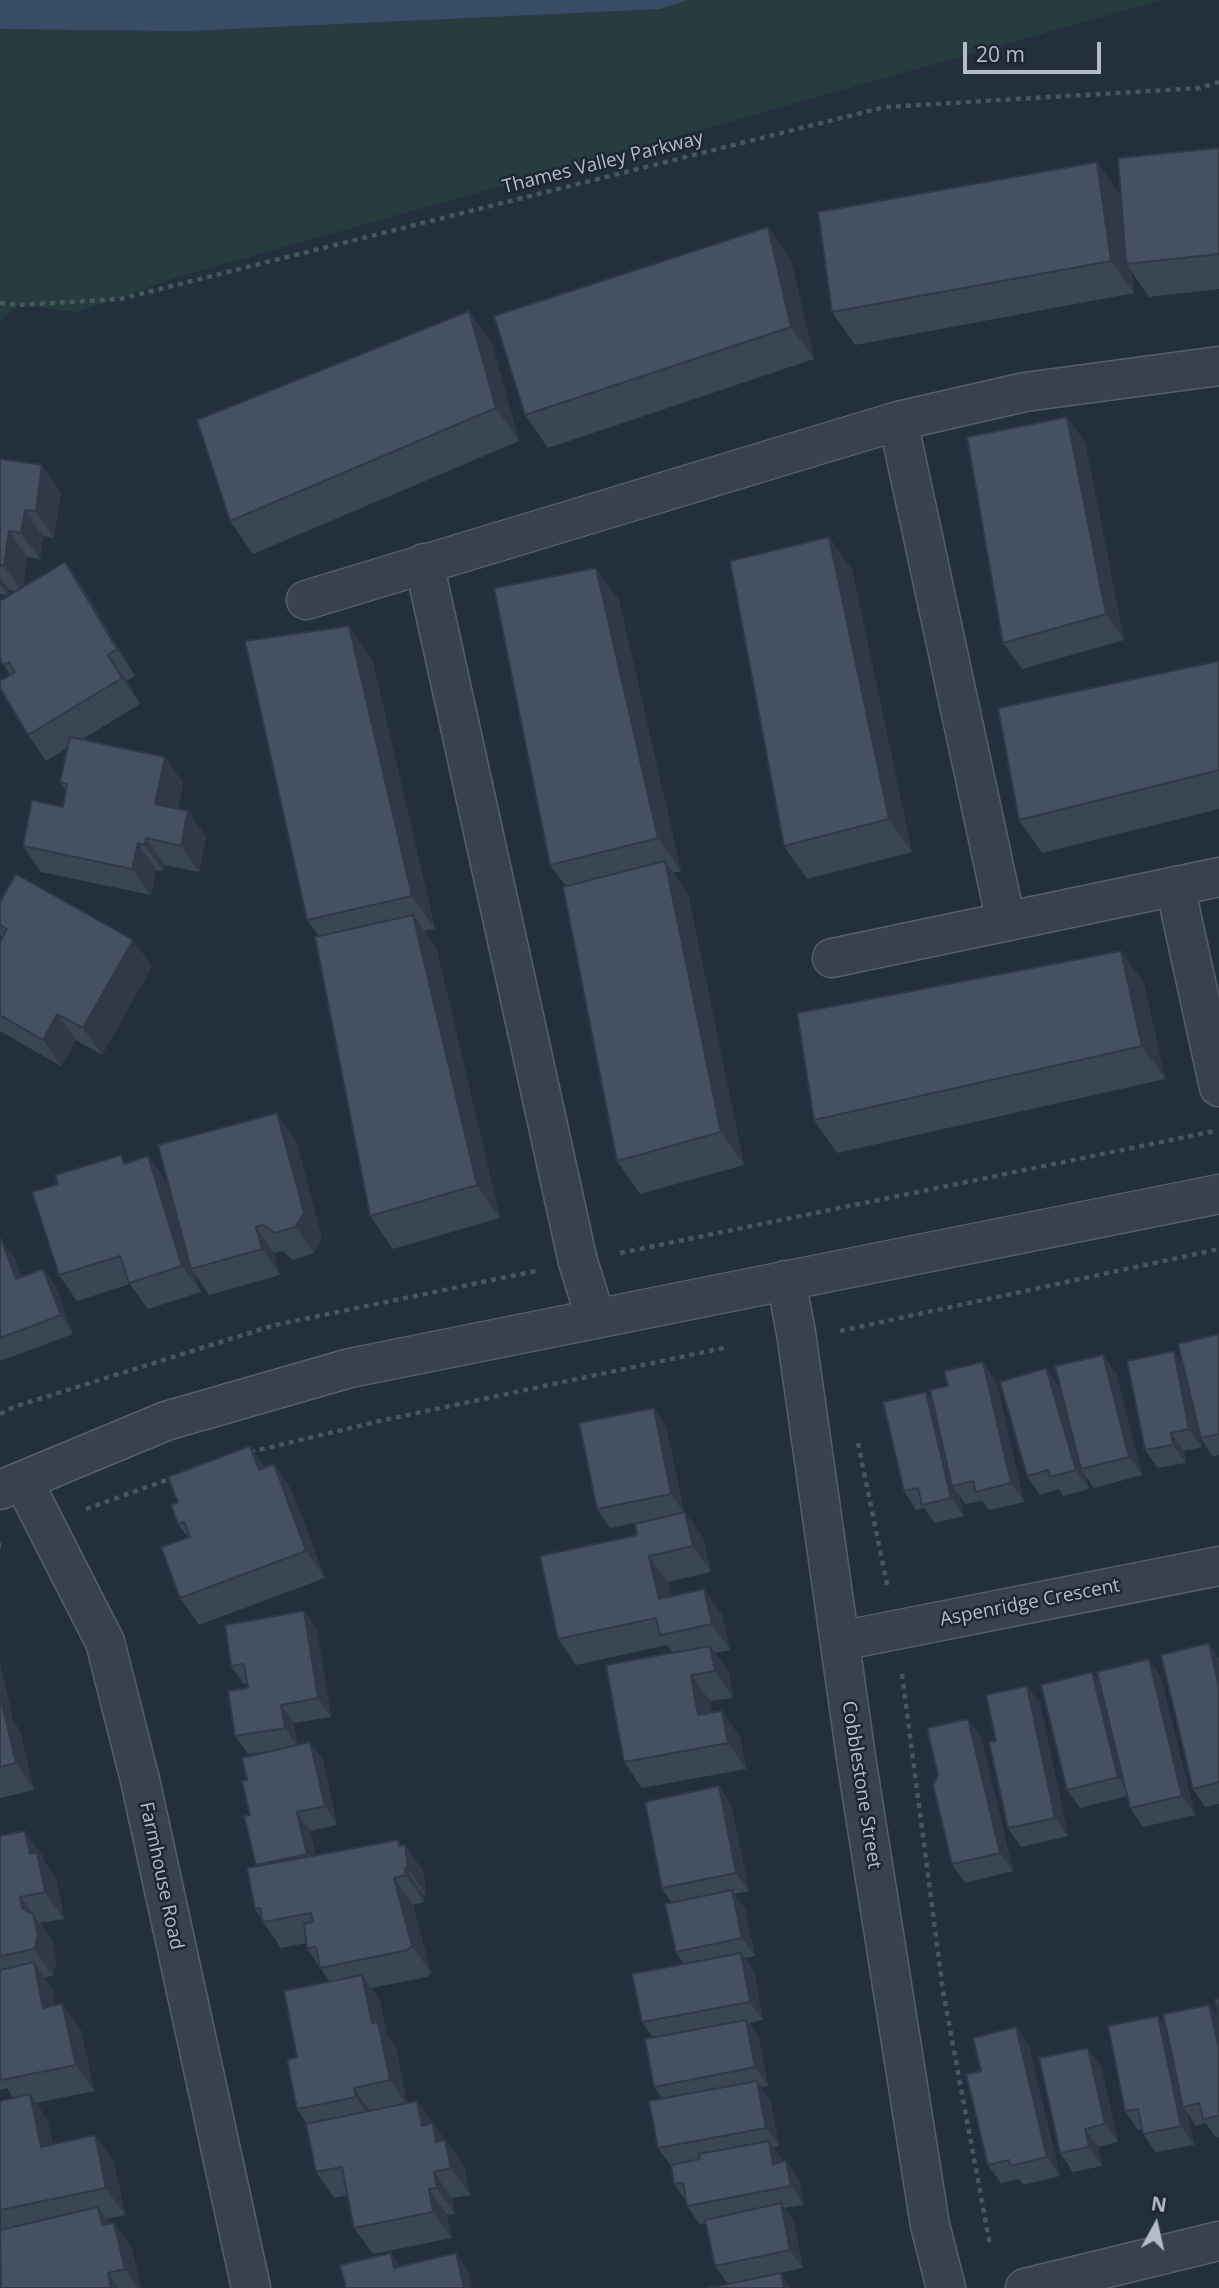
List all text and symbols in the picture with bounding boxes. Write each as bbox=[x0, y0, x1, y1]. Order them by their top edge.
scale bar bbox=[967, 28, 1105, 72]
text: 20 m bbox=[976, 40, 1025, 68]
street label: Thames Valley Parkway bbox=[500, 127, 706, 199]
street label: Aspenridge Crescent bbox=[938, 1574, 1122, 1632]
street label: Cobblestone Street bbox=[836, 1699, 886, 1871]
street label: Farmhouse Road bbox=[134, 1800, 188, 1952]
north arrow bbox=[1121, 2190, 1191, 2260]
text: N bbox=[1149, 2190, 1168, 2218]

